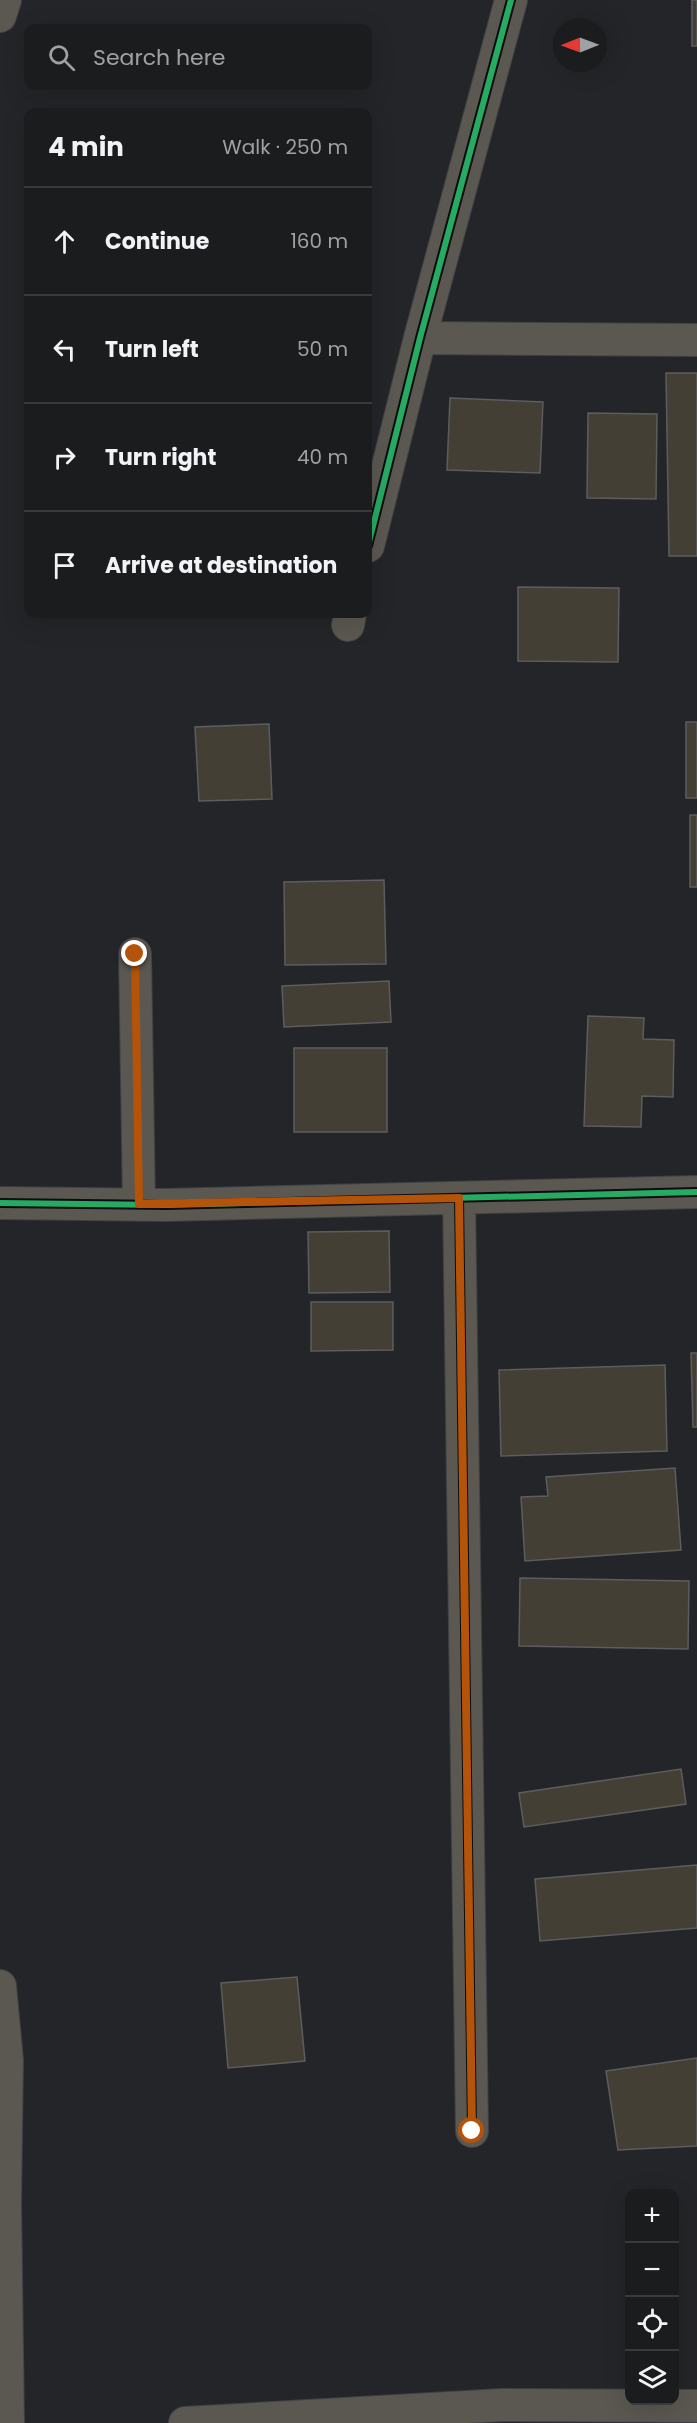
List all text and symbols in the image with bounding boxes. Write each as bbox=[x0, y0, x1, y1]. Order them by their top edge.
north arrow bbox=[553, 18, 607, 72]
search box bbox=[24, 24, 372, 90]
icon: search bbox=[45, 41, 78, 74]
text: Search here bbox=[93, 42, 226, 73]
text: 4 min bbox=[48, 129, 124, 165]
text: Walk · 250 m bbox=[222, 133, 348, 161]
icon: ahead bbox=[48, 225, 81, 258]
text: Continue bbox=[105, 226, 209, 257]
text: 160 m bbox=[290, 227, 348, 255]
icon: left bbox=[48, 333, 81, 366]
text: Turn left bbox=[105, 334, 199, 365]
text: 50 m bbox=[297, 335, 348, 363]
icon: right bbox=[48, 441, 81, 474]
text: Turn right bbox=[105, 442, 216, 473]
text: 40 m bbox=[297, 443, 348, 471]
icon: arrive bbox=[48, 549, 81, 582]
text: Arrive at destination bbox=[105, 550, 337, 581]
route end bbox=[121, 940, 147, 966]
route start bbox=[458, 2117, 484, 2143]
map controls bbox=[625, 2189, 679, 2405]
button: + bbox=[625, 2189, 679, 2243]
button: − bbox=[625, 2243, 679, 2297]
button: locate bbox=[625, 2297, 679, 2351]
button: layers bbox=[625, 2351, 679, 2405]

